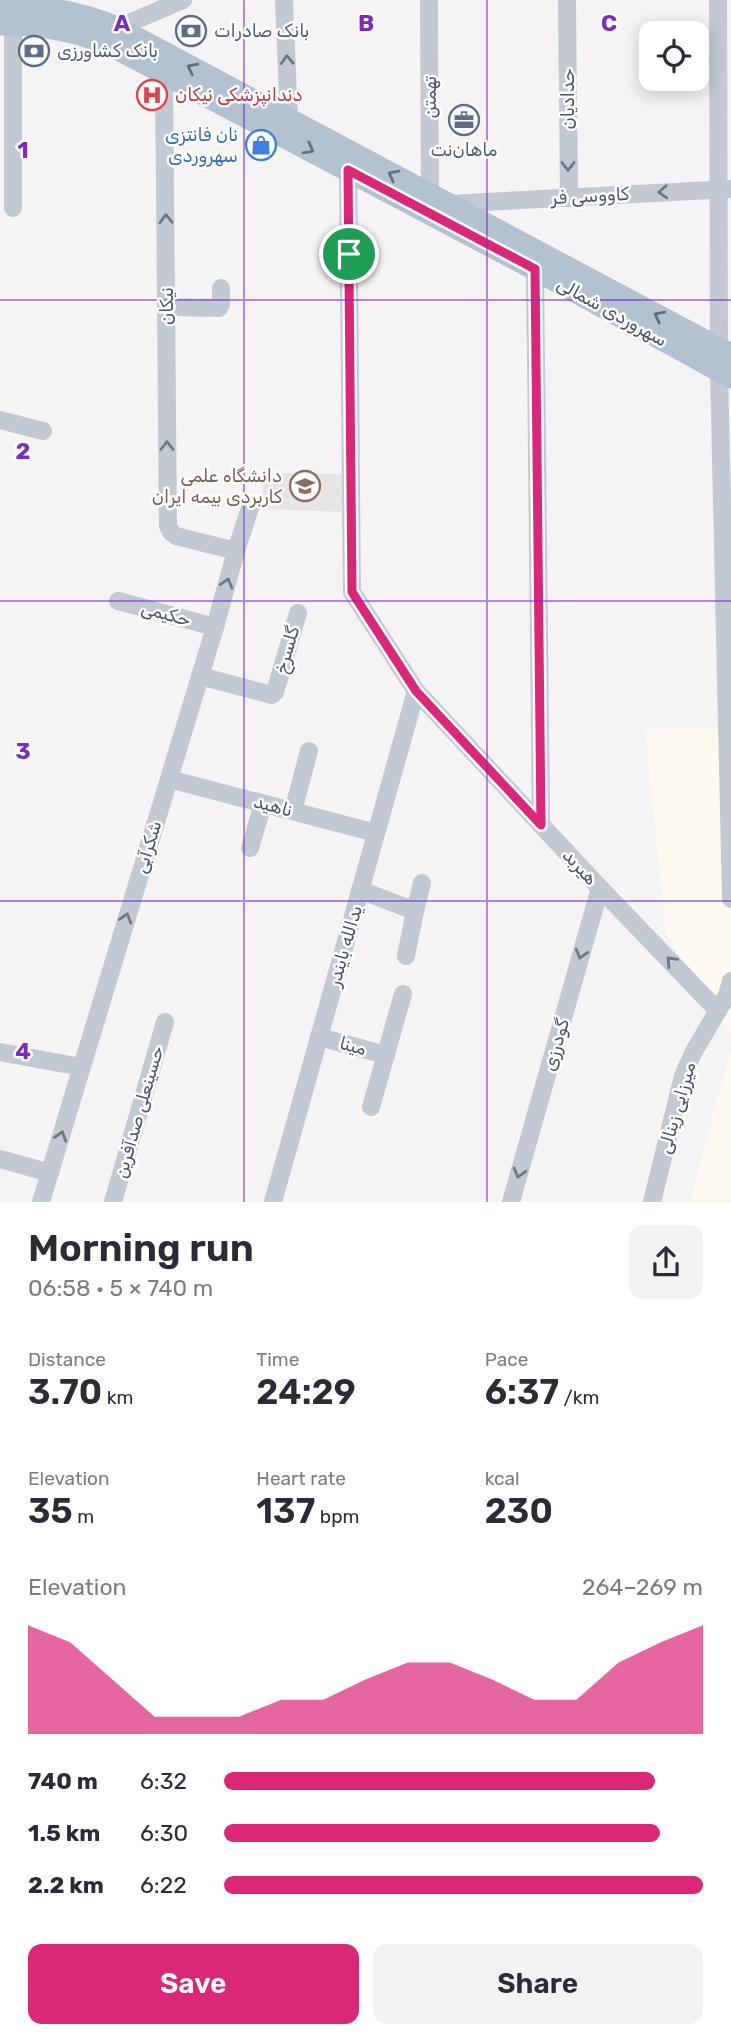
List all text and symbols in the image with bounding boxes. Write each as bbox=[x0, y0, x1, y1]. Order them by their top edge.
text: A bbox=[114, 9, 131, 37]
text: B bbox=[358, 9, 374, 37]
text: C bbox=[601, 9, 617, 37]
bank icon: بانک صادرات bbox=[174, 14, 208, 48]
place label: بانک صادرات bbox=[214, 20, 309, 42]
map controls bbox=[639, 21, 709, 91]
button: locate bbox=[639, 21, 709, 91]
bank icon: بانک کشاورزی bbox=[17, 34, 51, 68]
place label: بانک کشاورزی bbox=[57, 40, 158, 62]
one-way arrow bbox=[279, 54, 294, 65]
one-way arrow bbox=[187, 63, 199, 77]
street label: حدادیان bbox=[557, 69, 579, 129]
street label: تهمتن bbox=[419, 76, 441, 118]
hospital icon: دندانپزشکی نیکان bbox=[135, 78, 169, 112]
place label: دندانپزشکی نیکان bbox=[175, 84, 303, 107]
office icon: ماهان‌نت bbox=[447, 103, 481, 137]
place label: نان فانتزی سهروردی bbox=[165, 124, 238, 167]
shop icon: نان فانتزی سهروردی bbox=[244, 128, 278, 162]
text: 1 bbox=[17, 136, 29, 164]
place label: ماهان‌نت bbox=[431, 139, 497, 161]
one-way arrow bbox=[302, 141, 314, 155]
one-way arrow bbox=[561, 161, 576, 172]
one-way arrow bbox=[388, 169, 400, 183]
street label: کاووسی فر bbox=[549, 183, 630, 209]
one-way arrow bbox=[657, 185, 668, 200]
one-way arrow bbox=[158, 213, 174, 224]
pin bbox=[319, 224, 379, 284]
icon: arrive bbox=[330, 235, 368, 273]
street label: سهروردی شمالی bbox=[553, 273, 671, 351]
street label: نیکان bbox=[156, 287, 178, 325]
one-way arrow bbox=[654, 310, 666, 324]
text: 2 bbox=[16, 437, 30, 465]
one-way arrow bbox=[159, 441, 175, 451]
place label: دانشگاه علمی کاربردی بیمه ایران bbox=[152, 465, 282, 508]
school or university icon: دانشگاه علمی کاربردی بیمه ایران bbox=[288, 469, 322, 503]
one-way arrow bbox=[219, 577, 233, 589]
street label: حکیمی bbox=[139, 597, 193, 631]
street label: گلسرخ bbox=[270, 624, 305, 676]
text: 3 bbox=[15, 737, 31, 765]
street label: ناهید bbox=[251, 790, 295, 822]
street label: شکرآبی bbox=[130, 818, 166, 876]
street label: هیربد bbox=[558, 844, 602, 890]
street label: یدالله بایندر bbox=[323, 903, 367, 990]
one-way arrow bbox=[118, 913, 133, 925]
one-way arrow bbox=[575, 948, 590, 960]
one-way arrow bbox=[666, 957, 679, 970]
street label: گودرزی bbox=[538, 1016, 574, 1074]
street label: مینا bbox=[337, 1032, 369, 1060]
text: 4 bbox=[15, 1037, 31, 1065]
street label: حسینعلی صدآفرین bbox=[110, 1043, 168, 1181]
street label: میرزایی زینالی bbox=[653, 1060, 701, 1156]
one-way arrow bbox=[52, 1130, 67, 1142]
one-way arrow bbox=[513, 1167, 528, 1179]
text: Morning run bbox=[28, 1225, 254, 1271]
button: share bbox=[629, 1225, 703, 1299]
text: 06:58 · 5 × 740 m bbox=[28, 1274, 213, 1302]
text: Distance bbox=[28, 1348, 106, 1371]
text: Time bbox=[256, 1348, 299, 1371]
text: Pace bbox=[485, 1348, 528, 1371]
text: 3.70 bbox=[28, 1371, 102, 1413]
text: 24:29 bbox=[256, 1371, 356, 1413]
text: 6:37 bbox=[485, 1371, 559, 1413]
text: km bbox=[102, 1386, 133, 1409]
text: /km bbox=[559, 1386, 599, 1409]
text: Elevation bbox=[28, 1467, 109, 1490]
text: Heart rate bbox=[256, 1467, 346, 1490]
text: kcal bbox=[485, 1467, 520, 1490]
text: 35 bbox=[28, 1490, 73, 1532]
text: 137 bbox=[256, 1490, 315, 1532]
text: 230 bbox=[485, 1490, 553, 1532]
text: m bbox=[73, 1505, 94, 1528]
text: bpm bbox=[315, 1505, 359, 1528]
text: Elevation bbox=[28, 1573, 127, 1601]
text: 264–269 m bbox=[582, 1573, 703, 1601]
text: 740 m bbox=[28, 1767, 98, 1795]
text: 6:32 bbox=[140, 1767, 187, 1795]
text: 1.5 km bbox=[28, 1819, 100, 1847]
text: 6:30 bbox=[140, 1819, 188, 1847]
text: 2.2 km bbox=[28, 1871, 104, 1899]
text: 6:22 bbox=[140, 1871, 187, 1899]
button: Save bbox=[28, 1944, 359, 2024]
button: Share bbox=[373, 1944, 703, 2024]

